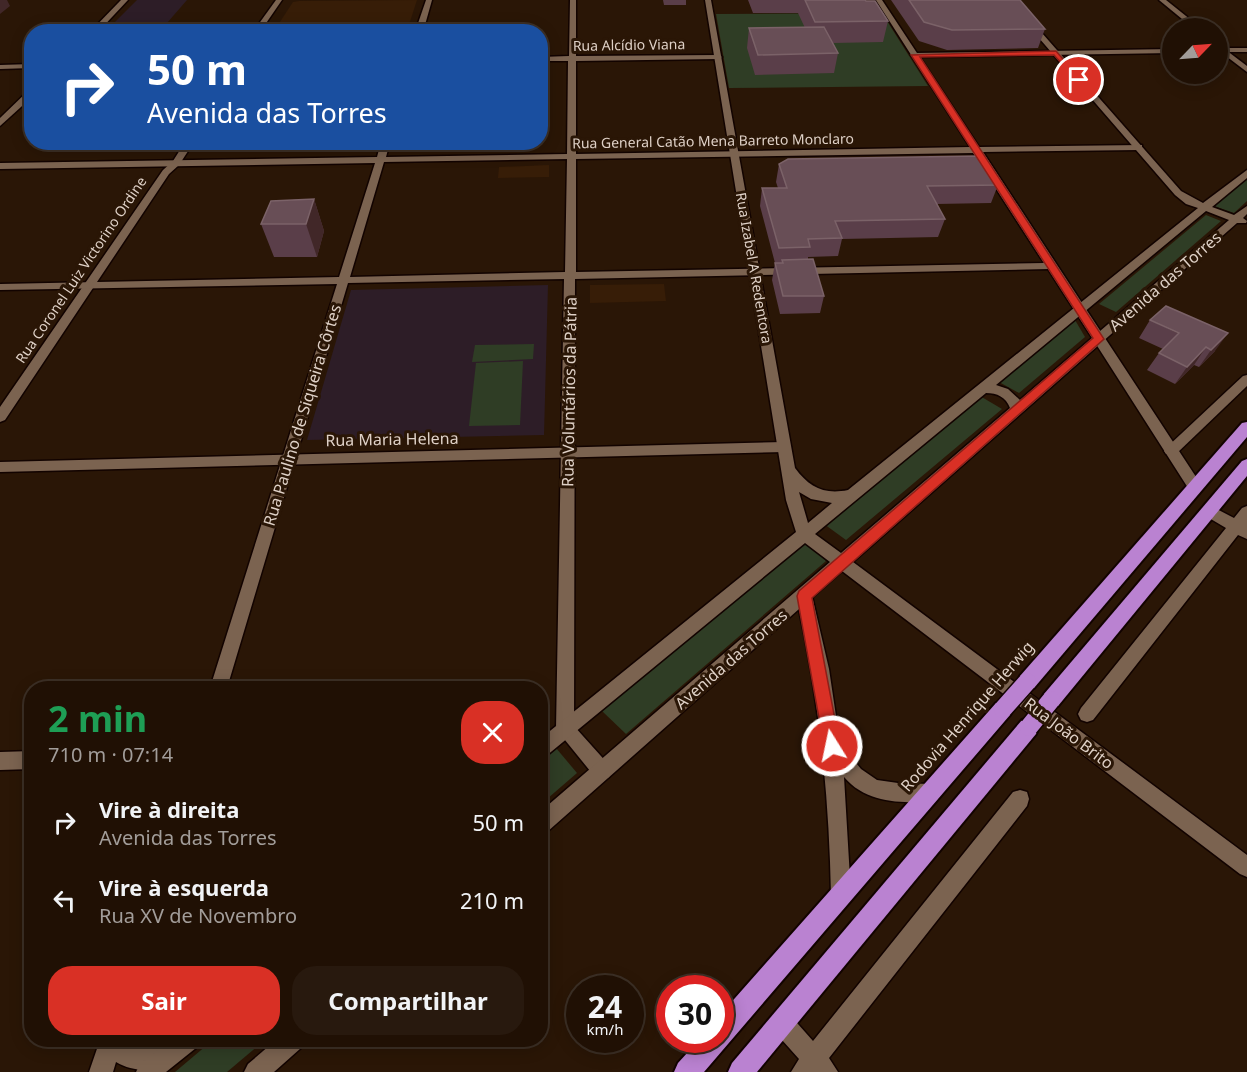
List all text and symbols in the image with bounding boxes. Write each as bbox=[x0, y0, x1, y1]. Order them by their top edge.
north arrow bbox=[1162, 18, 1228, 84]
map controls bbox=[1162, 18, 1228, 84]
street label: Rua Alcídio Viana bbox=[573, 34, 685, 55]
text: 50 m bbox=[147, 40, 247, 97]
icon: right bbox=[48, 48, 126, 126]
pin bbox=[1053, 54, 1104, 105]
icon: arrive bbox=[1062, 63, 1095, 96]
text: Avenida das Torres bbox=[147, 94, 387, 131]
street label: Rua General Catão Mena Barreto Monclaro bbox=[572, 129, 854, 152]
street label: Rua Coronel Luiz Victorino Ordine bbox=[11, 173, 150, 367]
street label: Rua Izabel A Redentora bbox=[732, 191, 777, 345]
street label: Avenida das Torres bbox=[1104, 226, 1226, 336]
street label: Rua Voluntários da Pátria bbox=[556, 297, 582, 487]
street label: Rua Paulino de Siqueira Côrtes bbox=[258, 302, 346, 528]
street label: Rua Maria Helena bbox=[325, 427, 459, 451]
street label: Avenida das Torres bbox=[670, 604, 792, 714]
street label: Rodovia Henrique Herwig bbox=[895, 636, 1039, 796]
street label: Rua João Brito bbox=[1020, 692, 1118, 774]
text: 2 min bbox=[48, 694, 147, 743]
button: close bbox=[461, 701, 524, 764]
position arrow bbox=[800, 714, 864, 778]
text: 710 m · 07:14 bbox=[48, 741, 173, 768]
text: Vire à direita bbox=[99, 794, 239, 824]
icon: right bbox=[48, 806, 81, 839]
text: 50 m bbox=[473, 807, 524, 837]
text: Avenida das Torres bbox=[99, 824, 277, 851]
text: Vire à esquerda bbox=[99, 872, 269, 902]
icon: left bbox=[48, 884, 81, 917]
text: 210 m bbox=[460, 885, 524, 915]
text: Rua XV de Novembro bbox=[99, 902, 297, 929]
button: Sair bbox=[48, 966, 280, 1035]
button: Compartilhar bbox=[292, 966, 524, 1035]
speed limit sign: 30 bbox=[656, 975, 734, 1053]
text: 24 bbox=[588, 986, 622, 1027]
text: km/h bbox=[587, 1019, 623, 1039]

